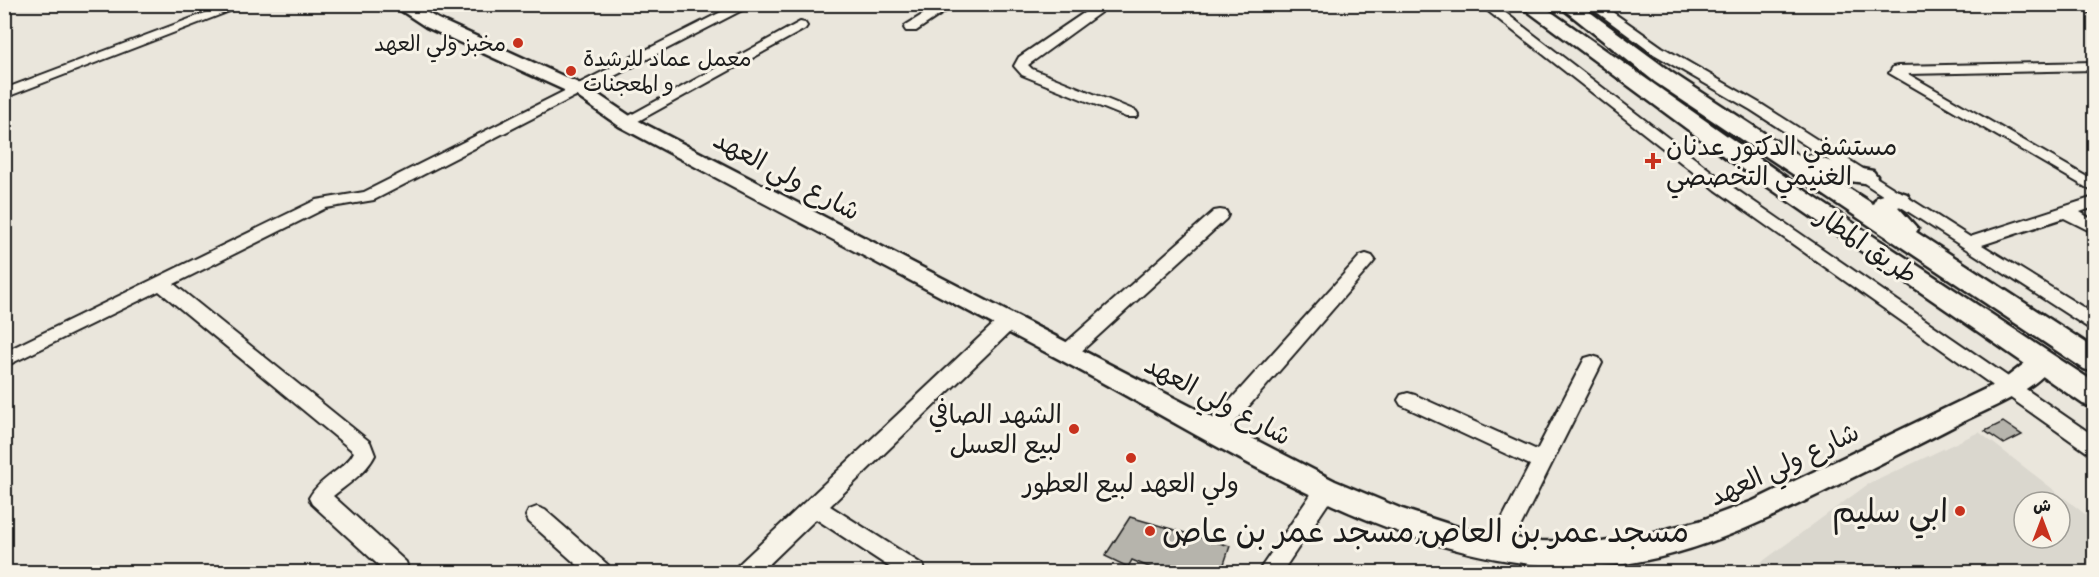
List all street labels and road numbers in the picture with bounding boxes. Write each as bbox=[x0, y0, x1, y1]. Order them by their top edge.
street label: شارع ولي العهد bbox=[705, 123, 866, 233]
street label: طريق المطار bbox=[1808, 198, 1924, 291]
street label: شارع ولي العهد bbox=[1136, 348, 1297, 458]
street label: شارع ولي العهد bbox=[1704, 415, 1867, 519]

